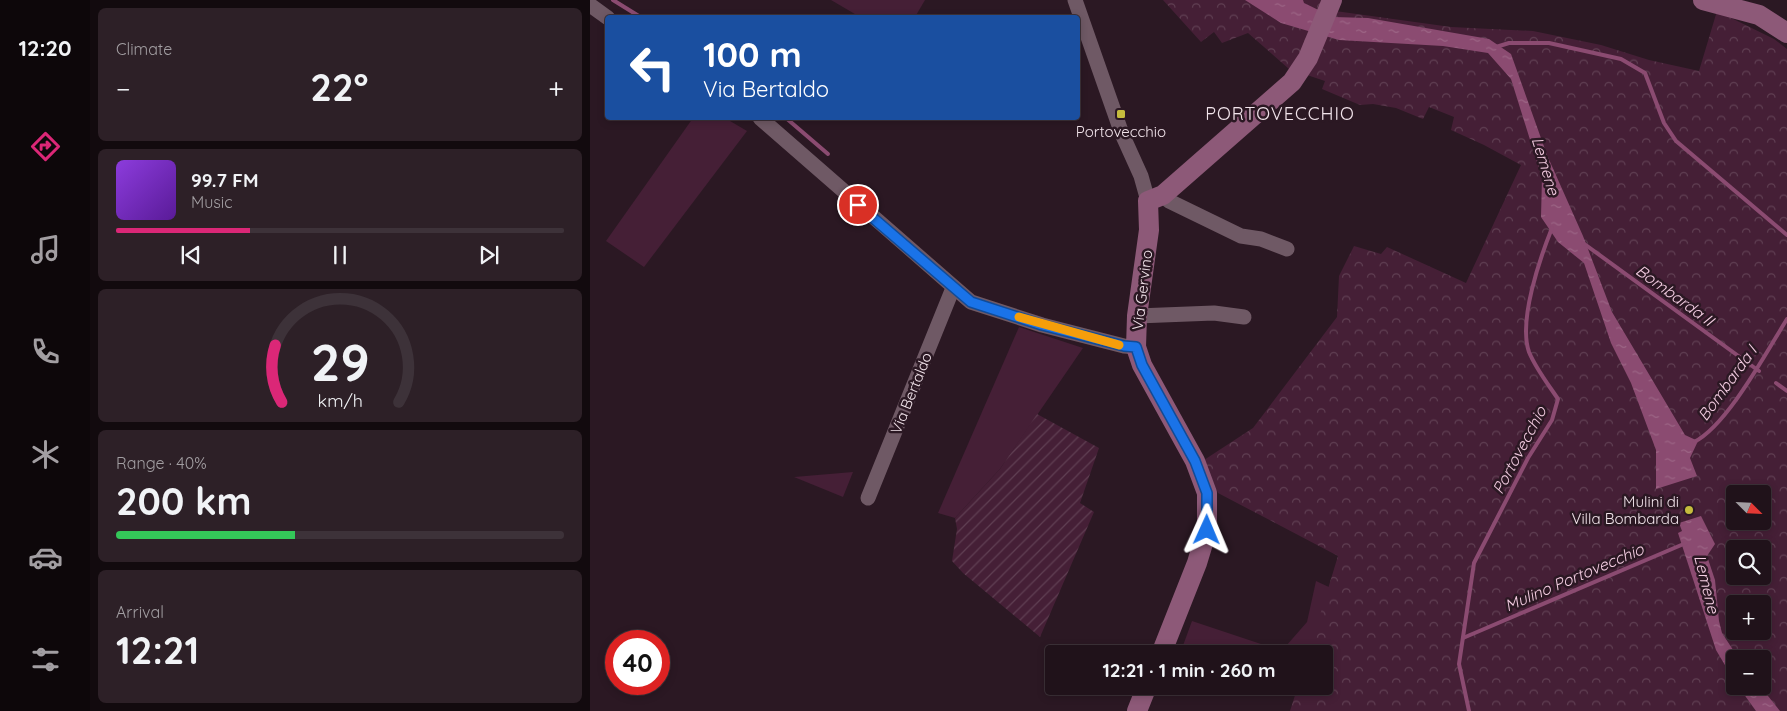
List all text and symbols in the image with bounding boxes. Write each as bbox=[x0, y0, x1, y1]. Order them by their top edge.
text: 100 m bbox=[703, 32, 802, 76]
text: 12:20 bbox=[18, 34, 72, 62]
icon: left bbox=[620, 35, 685, 100]
text: Climate bbox=[116, 39, 172, 59]
text: 22° bbox=[310, 63, 368, 111]
text: − bbox=[116, 71, 131, 106]
text: + bbox=[548, 71, 564, 106]
text: Via Bertaldo bbox=[703, 75, 829, 103]
district label: PORTOVECCHIO bbox=[1205, 102, 1355, 125]
marker: Portovecchio bbox=[1115, 108, 1127, 120]
place label: Portovecchio bbox=[1076, 122, 1166, 141]
icon: directions bbox=[28, 129, 63, 164]
water label: Lemene bbox=[1528, 135, 1565, 198]
text: 99.7 FM bbox=[191, 168, 259, 192]
pin bbox=[837, 184, 879, 226]
icon: arrive bbox=[844, 191, 872, 219]
text: Music bbox=[191, 192, 233, 212]
icon: music bbox=[28, 232, 63, 267]
icon: previous bbox=[177, 241, 205, 269]
icon: pause bbox=[326, 241, 354, 269]
icon: next bbox=[475, 241, 503, 269]
street label: Via Gervino bbox=[1128, 249, 1156, 331]
water label: Bombarda II bbox=[1632, 260, 1720, 331]
text: 29 bbox=[310, 329, 370, 394]
icon: phone bbox=[28, 334, 63, 369]
water label: Bombarda I bbox=[1693, 340, 1762, 424]
street label: Via Bertaldo bbox=[886, 350, 936, 436]
text: km/h bbox=[317, 389, 363, 411]
water label: Portovecchio bbox=[1488, 402, 1551, 497]
icon: climate bbox=[28, 437, 63, 472]
text: Range · 40% bbox=[116, 453, 207, 473]
text: 200 km bbox=[116, 477, 252, 525]
north arrow bbox=[1726, 485, 1771, 530]
map controls bbox=[1726, 485, 1771, 695]
place label: Mulini di Villa Bombarda bbox=[1571, 492, 1679, 528]
position arrow bbox=[1180, 503, 1232, 555]
marker: Mulini di Villa Bombarda bbox=[1683, 504, 1695, 516]
water label: Mulino Portovecchio bbox=[1502, 538, 1648, 615]
icon: car bbox=[28, 540, 63, 575]
button: search bbox=[1726, 540, 1771, 585]
water label: Lemene bbox=[1690, 553, 1724, 616]
button: + bbox=[1726, 595, 1771, 640]
text: Arrival bbox=[116, 602, 164, 622]
text: 12:21 bbox=[116, 626, 199, 674]
speed limit sign: 40 bbox=[605, 630, 670, 695]
icon: filters bbox=[28, 642, 63, 677]
button: − bbox=[1726, 650, 1771, 695]
text: 12:21 · 1 min · 260 m bbox=[1102, 658, 1276, 682]

